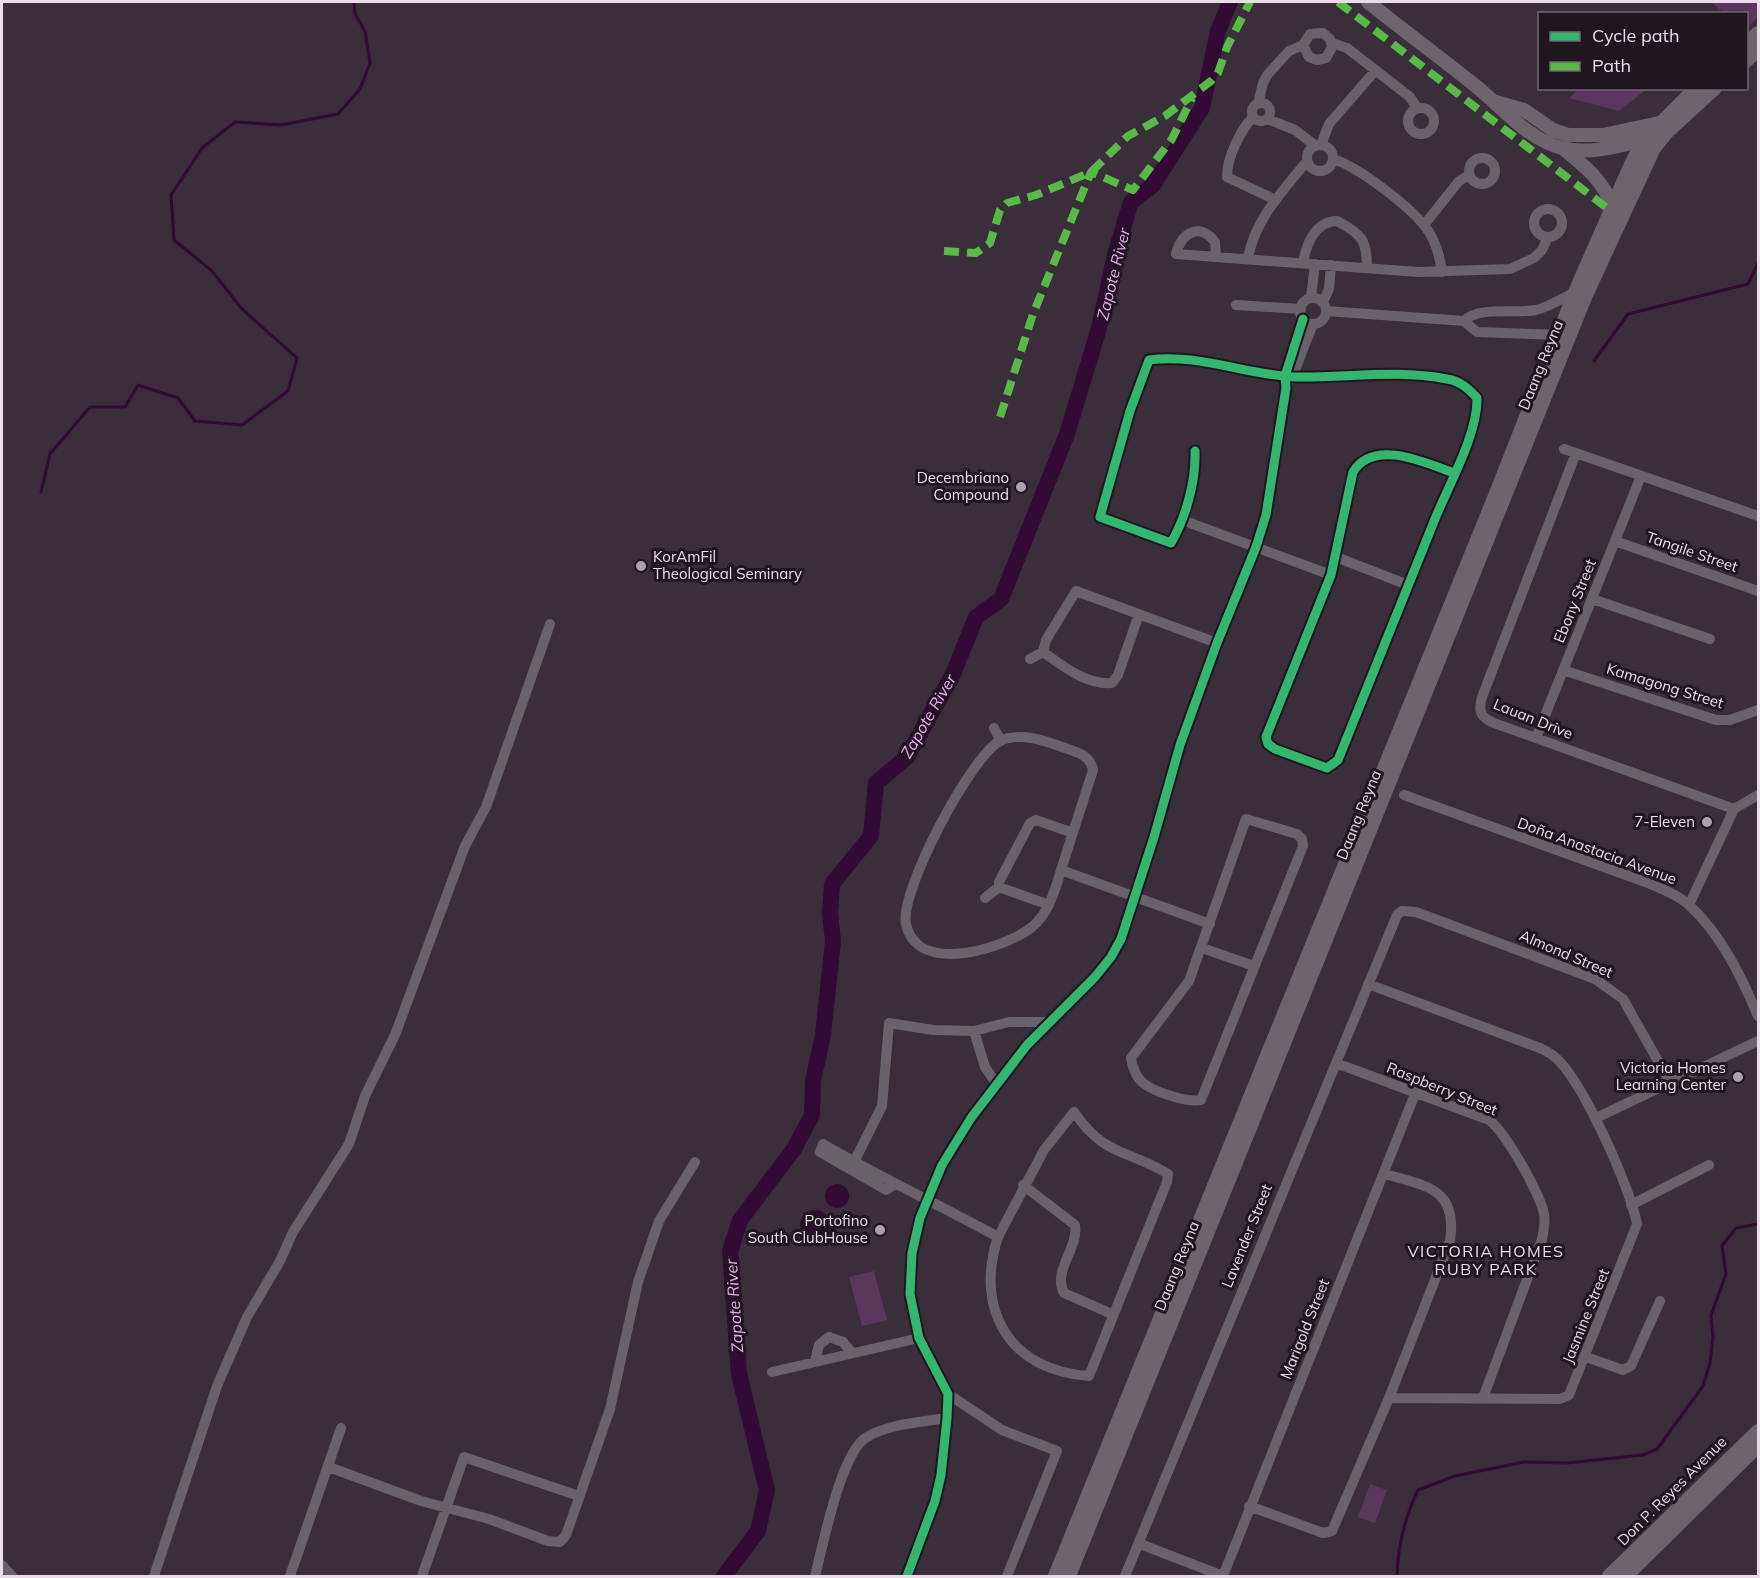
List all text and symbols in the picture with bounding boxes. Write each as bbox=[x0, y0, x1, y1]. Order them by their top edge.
legend bbox=[1538, 12, 1748, 90]
text: Cycle path bbox=[1592, 24, 1679, 47]
text: Path bbox=[1592, 54, 1631, 77]
water label: Zapote River bbox=[1092, 225, 1134, 322]
street label: Daang Reyna bbox=[1514, 317, 1567, 412]
place label: Decembriano Compound bbox=[917, 468, 1009, 504]
marker: Decembriano Compound bbox=[1014, 480, 1028, 494]
street label: Tangile Street bbox=[1644, 527, 1740, 576]
place label: KorAmFil Theological Seminary bbox=[653, 547, 802, 583]
street label: Ebony Street bbox=[1549, 556, 1600, 645]
marker: KorAmFil Theological Seminary bbox=[634, 559, 648, 573]
street label: Kamagong Street bbox=[1604, 659, 1726, 712]
water label: Zapote River bbox=[896, 669, 961, 762]
street label: Lauan Drive bbox=[1491, 694, 1576, 743]
street label: Daang Reyna bbox=[1332, 767, 1385, 862]
place label: 7-Eleven bbox=[1634, 812, 1695, 831]
street label: Doña Anastacia Avenue bbox=[1515, 813, 1679, 888]
marker: 7-Eleven bbox=[1700, 815, 1714, 829]
street label: Almond Street bbox=[1517, 925, 1616, 982]
street label: Raspberry Street bbox=[1384, 1058, 1500, 1119]
place label: Victoria Homes Learning Center bbox=[1616, 1058, 1727, 1094]
marker: Victoria Homes Learning Center bbox=[1731, 1070, 1745, 1084]
street label: Lavender Street bbox=[1217, 1181, 1276, 1290]
place label: Portofino South ClubHouse bbox=[748, 1211, 868, 1247]
street label: Daang Reyna bbox=[1150, 1218, 1203, 1313]
marker: Portofino South ClubHouse bbox=[873, 1223, 887, 1237]
district label: VICTORIA HOMES RUBY PARK bbox=[1407, 1241, 1565, 1279]
water label: Zapote River bbox=[721, 1257, 747, 1353]
street label: Jasmine Street bbox=[1558, 1266, 1613, 1366]
street label: Marigold Street bbox=[1276, 1276, 1333, 1382]
street label: Don P. Reyes Avenue bbox=[1613, 1432, 1730, 1549]

